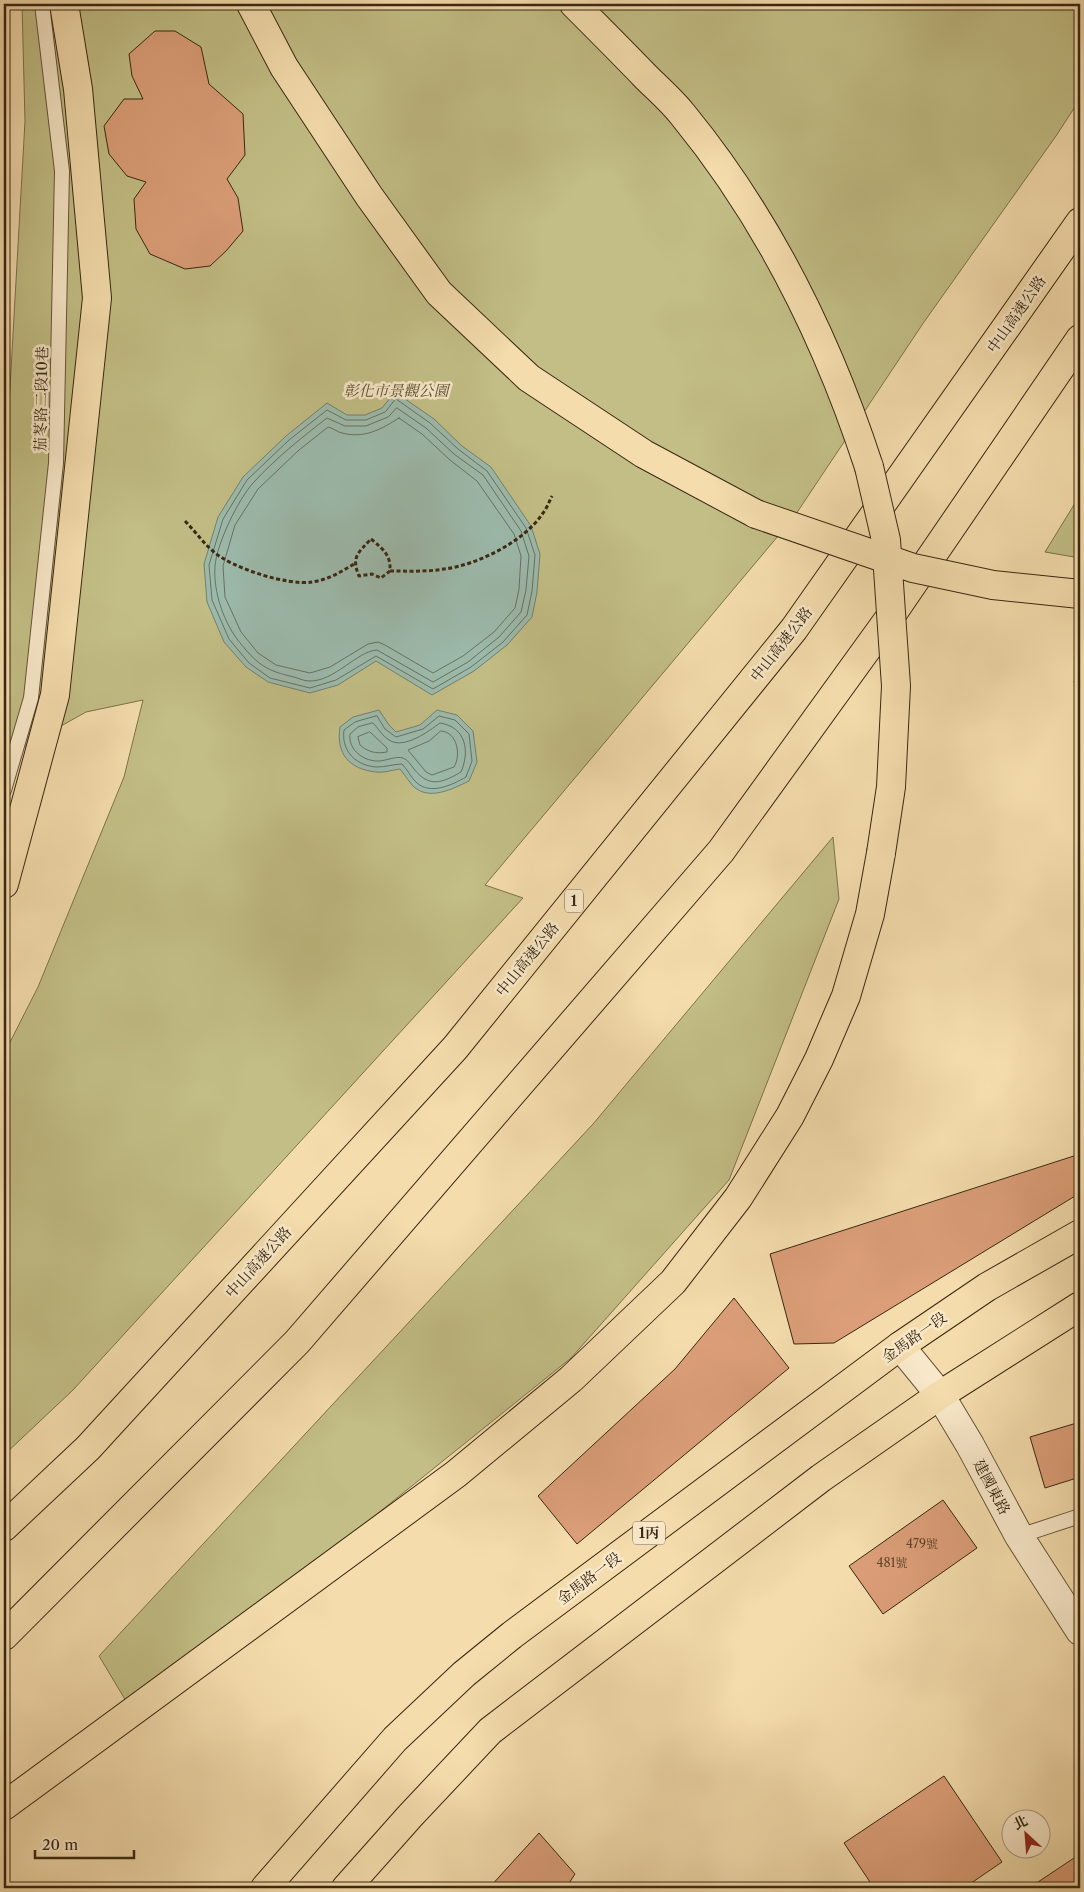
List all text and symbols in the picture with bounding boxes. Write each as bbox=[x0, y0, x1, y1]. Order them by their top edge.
street label: 中山高速公路 bbox=[982, 272, 1050, 356]
street label: 茄苳路二段10巷 bbox=[31, 346, 51, 452]
park label: 彰化市景觀公園 bbox=[343, 381, 450, 400]
street label: 中山高速公路 bbox=[746, 603, 816, 685]
road number: 1 bbox=[565, 889, 583, 912]
street label: 中山高速公路 bbox=[491, 918, 563, 1000]
street label: 中山高速公路 bbox=[221, 1222, 295, 1302]
street label: 金馬路一段 bbox=[878, 1308, 950, 1366]
street label: 建國東路 bbox=[970, 1456, 1014, 1518]
road number: 1丙 bbox=[633, 1522, 665, 1545]
house number: 479號 bbox=[906, 1536, 938, 1551]
street label: 金馬路一段 bbox=[553, 1548, 625, 1608]
house number: 481號 bbox=[876, 1555, 908, 1570]
north arrow bbox=[1002, 1810, 1052, 1860]
text: 北 bbox=[1010, 1811, 1031, 1833]
scale bar bbox=[35, 1827, 134, 1859]
text: 20 m bbox=[42, 1835, 78, 1854]

